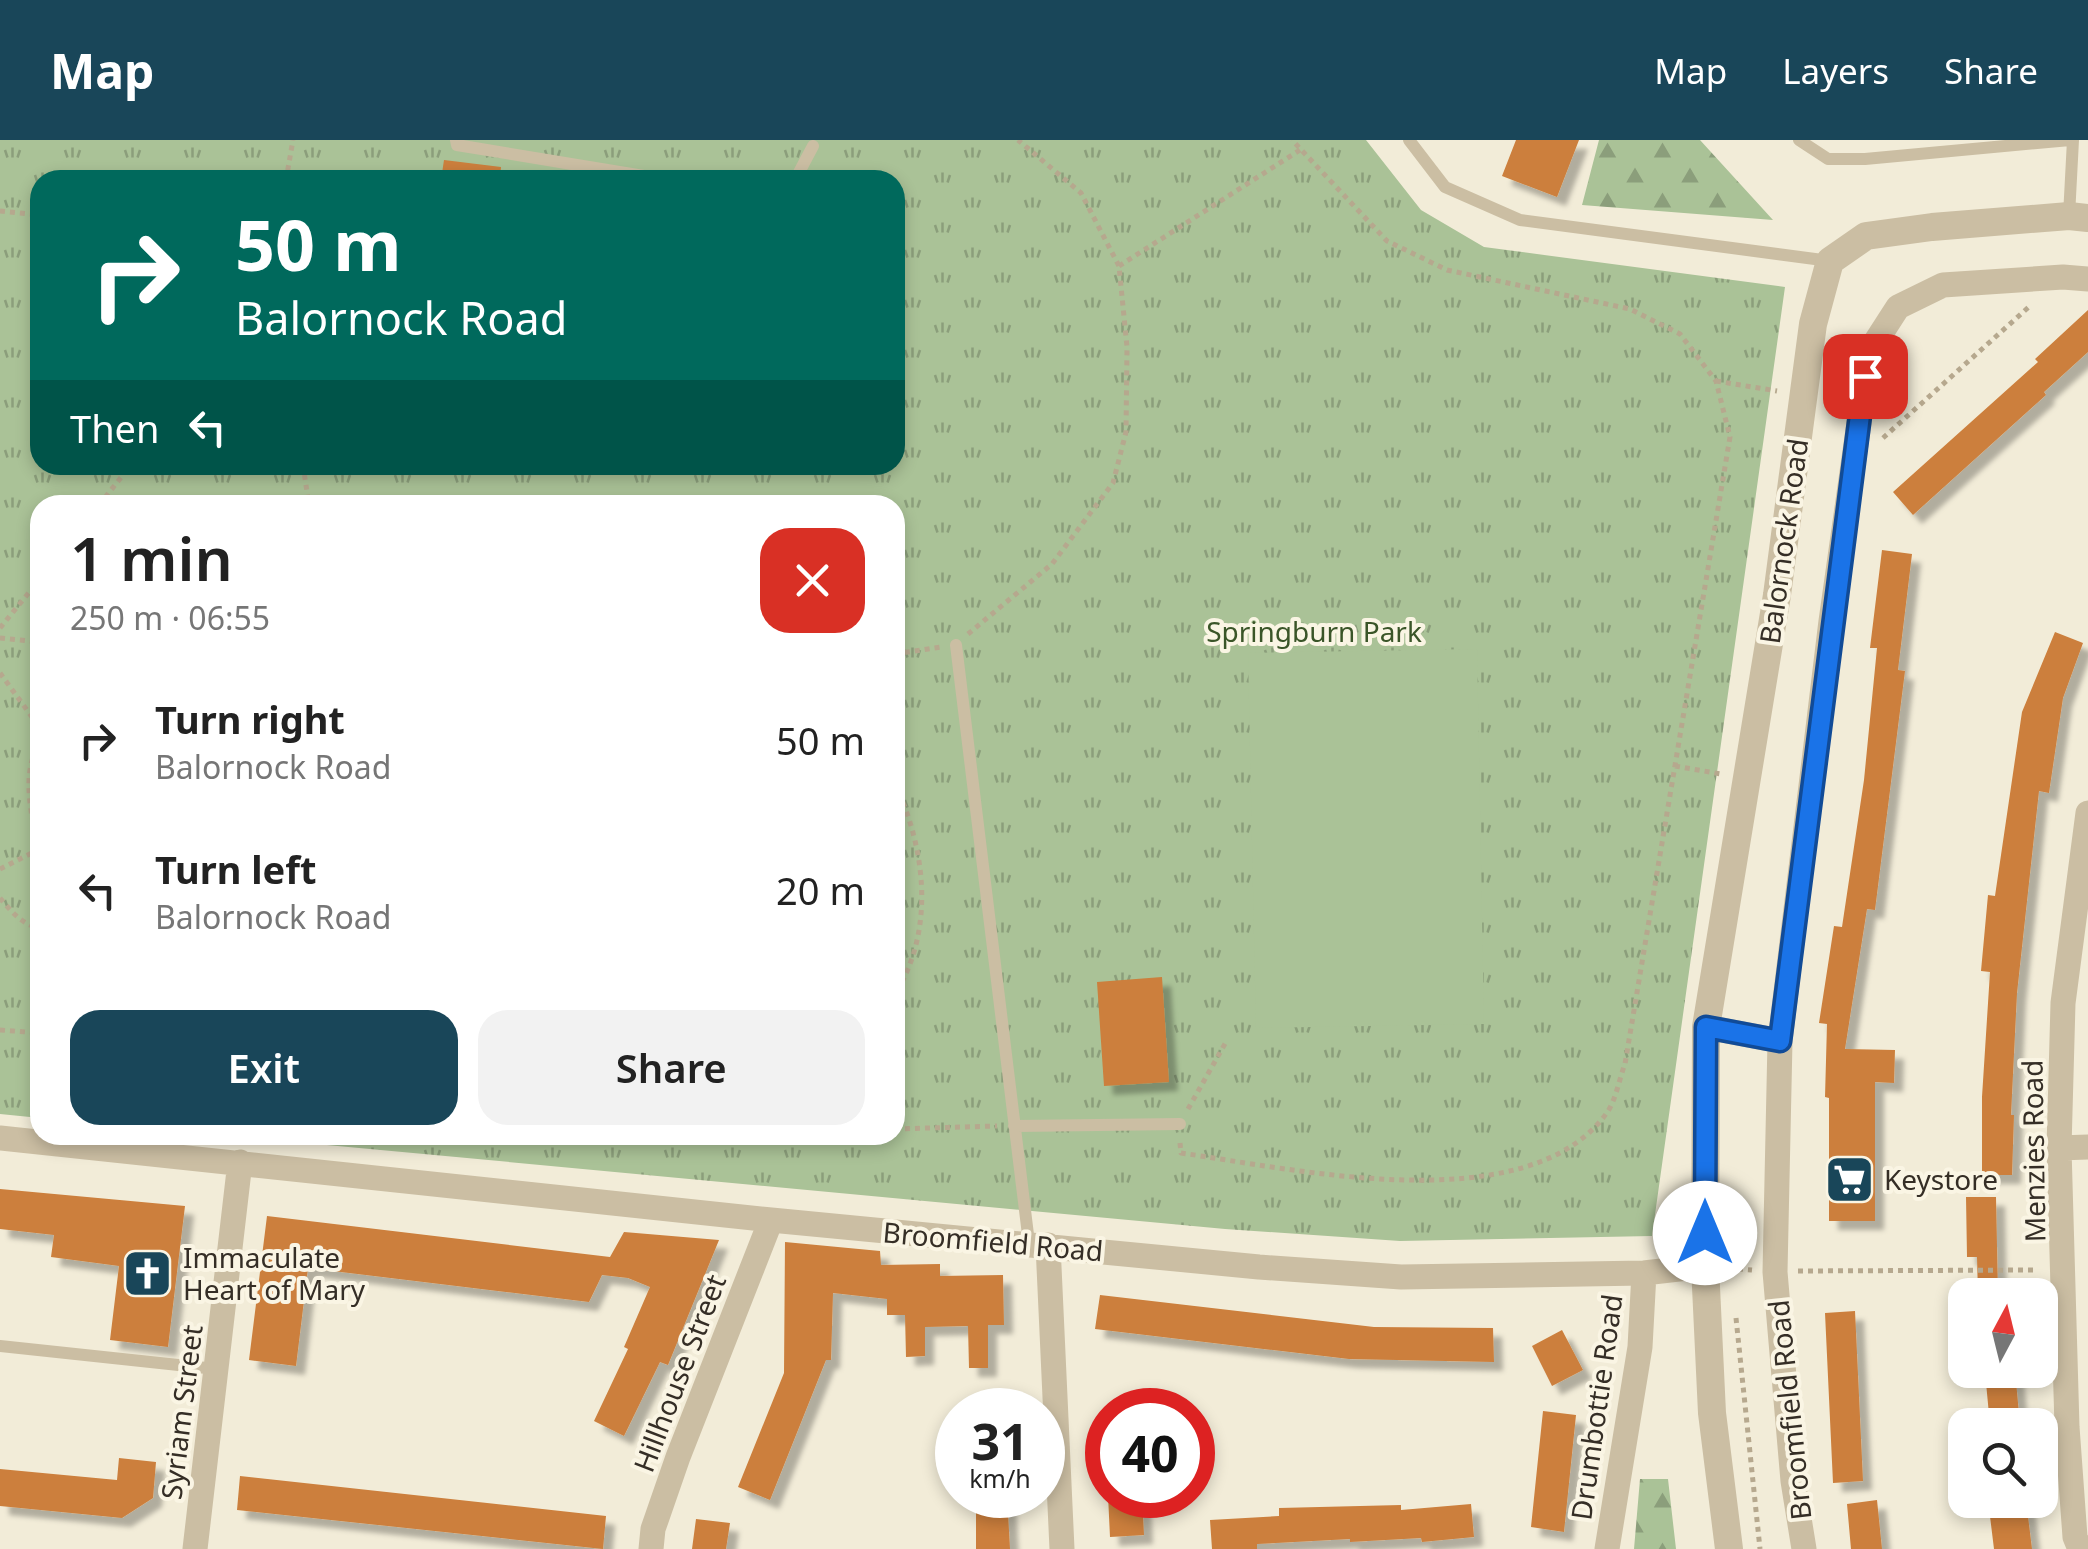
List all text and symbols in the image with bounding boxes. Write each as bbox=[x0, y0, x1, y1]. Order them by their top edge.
text: Map bbox=[50, 38, 154, 103]
text: Map bbox=[1654, 47, 1727, 94]
text: Layers bbox=[1782, 47, 1889, 94]
text: Share bbox=[1944, 47, 2038, 94]
text: 50 m bbox=[235, 196, 402, 292]
icon: right bbox=[70, 210, 200, 340]
text: Balornock Road bbox=[235, 287, 567, 348]
pin bbox=[1823, 334, 1908, 419]
icon: arrive bbox=[1838, 349, 1893, 404]
icon: left bbox=[180, 400, 235, 455]
text: Then bbox=[70, 402, 160, 454]
street label: Balornock Road bbox=[1750, 436, 1816, 646]
text: 1 min bbox=[70, 517, 233, 599]
button: close bbox=[760, 528, 865, 633]
text: 250 m · 06:55 bbox=[70, 596, 270, 639]
park label: Springburn Park bbox=[1206, 612, 1422, 650]
text: Turn right bbox=[155, 693, 345, 745]
icon: right bbox=[70, 713, 125, 768]
text: 50 m bbox=[776, 714, 865, 766]
text: Balornock Road bbox=[155, 745, 391, 788]
text: Turn left bbox=[155, 843, 317, 895]
icon: left bbox=[70, 863, 125, 918]
text: 20 m bbox=[776, 864, 865, 916]
text: Balornock Road bbox=[155, 895, 391, 938]
button: Exit bbox=[70, 1010, 458, 1125]
button: Share bbox=[478, 1010, 865, 1125]
street label: Menzies Road bbox=[2012, 1059, 2054, 1243]
supermarket icon: Keystore bbox=[1823, 1153, 1875, 1205]
place label: Keystore bbox=[1884, 1160, 1998, 1198]
position arrow bbox=[1653, 1181, 1757, 1285]
street label: Broomfield Road bbox=[881, 1212, 1105, 1270]
place label: Immaculate Heart of Mary bbox=[183, 1238, 366, 1308]
church icon: Immaculate Heart of Mary bbox=[122, 1247, 174, 1299]
street label: Hillhouse Street bbox=[624, 1269, 734, 1477]
north arrow bbox=[1948, 1278, 2058, 1388]
map controls bbox=[1948, 1278, 2058, 1518]
street label: Drumbottie Road bbox=[1561, 1292, 1631, 1522]
street label: Broomfield Road bbox=[1759, 1298, 1819, 1522]
street label: Syriam Street bbox=[151, 1322, 211, 1502]
speed limit sign: 40 bbox=[1085, 1388, 1215, 1518]
text: 31 bbox=[971, 1407, 1029, 1475]
button: search bbox=[1948, 1408, 2058, 1518]
text: km/h bbox=[969, 1461, 1031, 1495]

